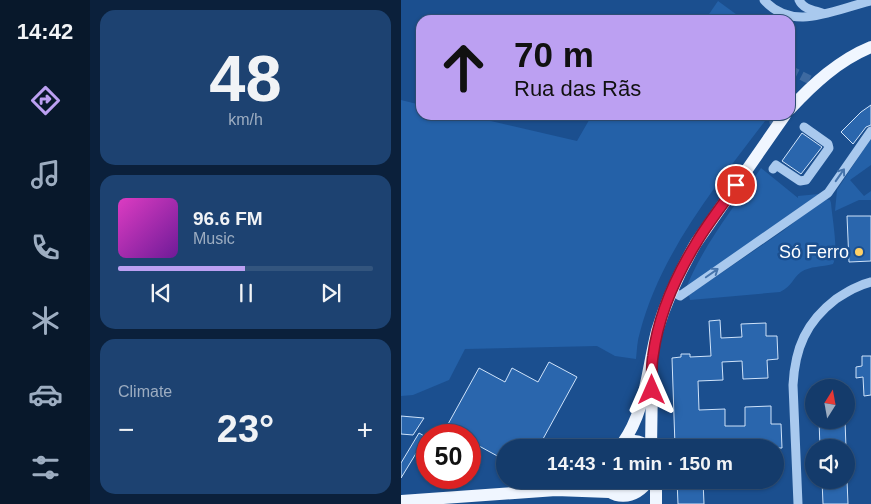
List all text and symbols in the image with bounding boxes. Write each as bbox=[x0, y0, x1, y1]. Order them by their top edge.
text: 14:42 bbox=[17, 19, 73, 44]
icon: ahead bbox=[431, 35, 496, 100]
text: 70 m bbox=[514, 35, 594, 74]
text: 48 bbox=[209, 42, 282, 115]
text: Rua das Rãs bbox=[514, 76, 641, 101]
icon: directions bbox=[28, 83, 63, 118]
text: km/h bbox=[228, 111, 263, 128]
icon: music bbox=[28, 157, 63, 192]
pin bbox=[715, 164, 757, 206]
one-way arrow bbox=[835, 168, 845, 182]
icon: arrive bbox=[722, 171, 750, 199]
text: 96.6 FM bbox=[193, 208, 263, 229]
icon: phone bbox=[28, 230, 63, 265]
text: Music bbox=[193, 230, 235, 247]
place label: Só Ferro bbox=[779, 242, 849, 262]
marker: Só Ferro bbox=[853, 246, 865, 258]
one-way arrow bbox=[705, 268, 719, 278]
icon: previous bbox=[147, 279, 175, 307]
icon: pause bbox=[232, 279, 260, 307]
icon: next bbox=[317, 279, 345, 307]
icon: climate bbox=[28, 303, 63, 338]
position arrow bbox=[625, 363, 677, 415]
icon: car bbox=[28, 377, 63, 412]
north arrow bbox=[805, 379, 855, 429]
map controls bbox=[805, 379, 855, 489]
text: Climate bbox=[118, 383, 172, 400]
text: 23° bbox=[217, 408, 274, 450]
text: − bbox=[118, 414, 134, 445]
text: + bbox=[357, 414, 373, 445]
speed limit sign: 50 bbox=[416, 424, 481, 489]
button: sound bbox=[805, 439, 855, 489]
icon: filters bbox=[28, 450, 63, 485]
text: 14:43 · 1 min · 150 m bbox=[547, 453, 733, 474]

